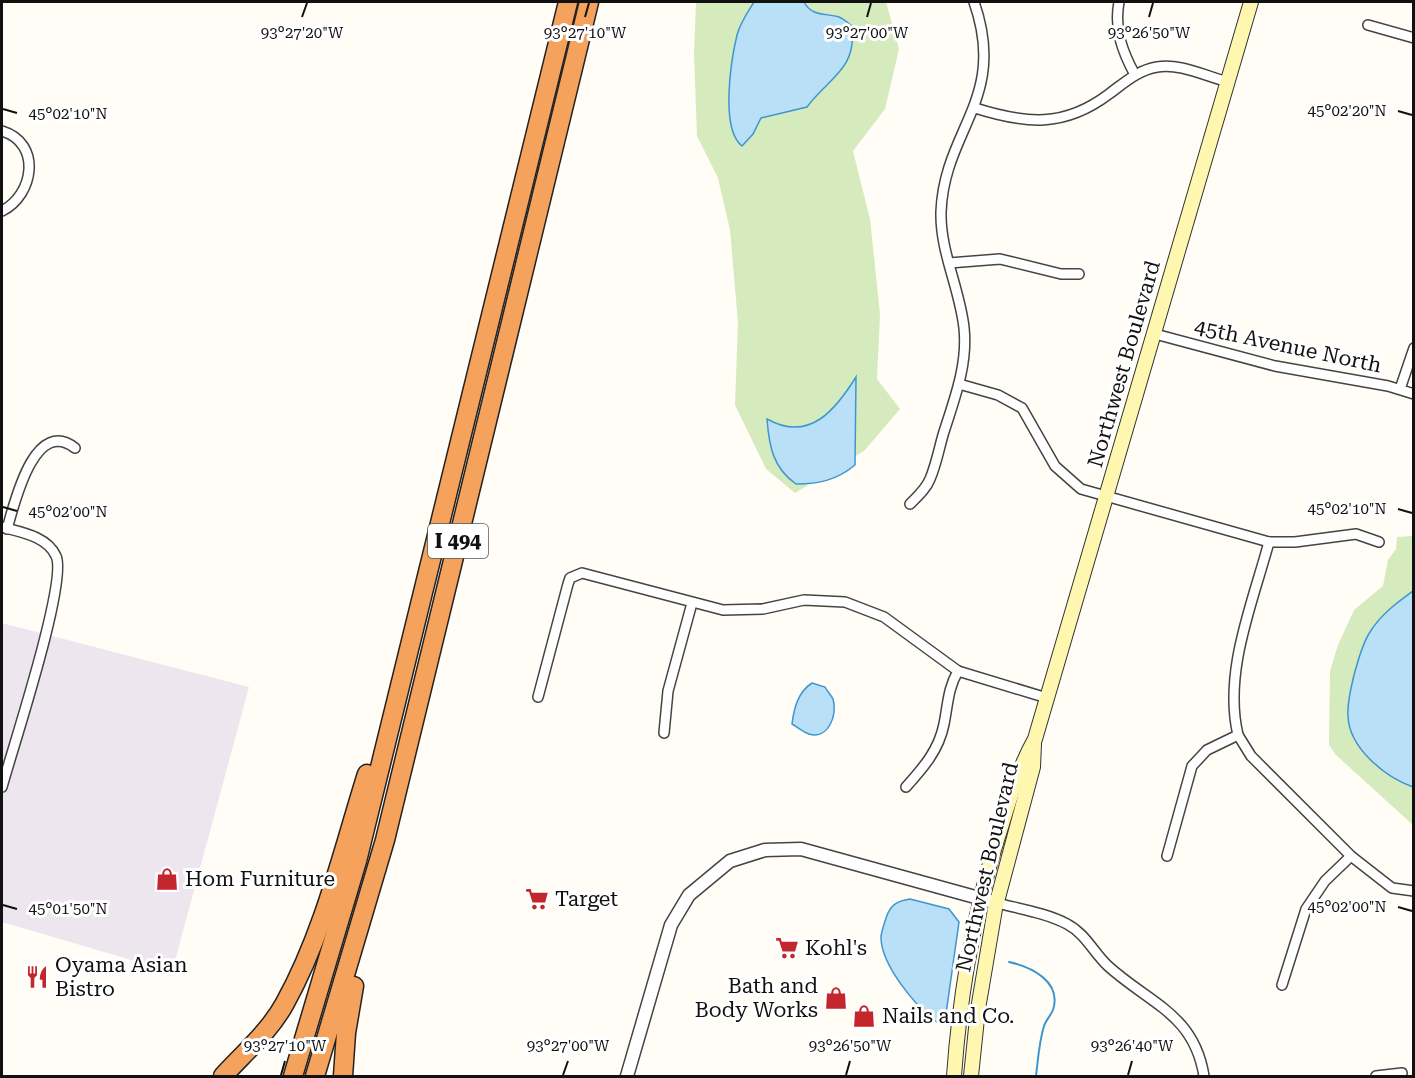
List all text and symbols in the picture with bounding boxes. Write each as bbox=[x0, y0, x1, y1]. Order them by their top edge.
text: 93°27'20"W bbox=[261, 24, 344, 42]
text: 93°27'10"W bbox=[544, 24, 627, 42]
text: 93°27'00"W bbox=[826, 24, 909, 42]
text: 93°26'50"W bbox=[1108, 24, 1191, 42]
text: 45°02'20"N bbox=[1307, 102, 1387, 120]
text: 45°02'10"N bbox=[28, 105, 108, 123]
street label: Northwest Boulevard bbox=[1083, 257, 1165, 470]
street label: 45th Avenue North bbox=[1192, 314, 1384, 378]
text: 45°02'10"N bbox=[1307, 500, 1387, 518]
text: 45°02'00"N bbox=[28, 503, 108, 521]
road number: I 494 bbox=[428, 524, 488, 558]
street label: Northwest Boulevard bbox=[951, 759, 1023, 974]
shop icon: Hom Furniture bbox=[154, 866, 180, 892]
place label: Hom Furniture bbox=[185, 867, 335, 891]
supermarket icon: Target bbox=[524, 886, 550, 912]
place label: Target bbox=[555, 887, 618, 911]
text: 45°02'00"N bbox=[1307, 898, 1387, 916]
text: 45°01'50"N bbox=[28, 900, 108, 918]
supermarket icon: Kohl's bbox=[774, 935, 800, 961]
place label: Kohl's bbox=[805, 936, 867, 960]
place label: Oyama Asian Bistro bbox=[55, 953, 188, 1001]
restaurant icon: Oyama Asian Bistro bbox=[24, 964, 50, 990]
place label: Bath and Body Works bbox=[695, 974, 819, 1022]
shop icon: Bath and Body Works bbox=[823, 985, 849, 1011]
shop icon: Nails and Co. bbox=[851, 1003, 877, 1029]
place label: Nails and Co. bbox=[882, 1004, 1014, 1028]
text: 93°27'10"W bbox=[244, 1037, 327, 1055]
text: 93°27'00"W bbox=[527, 1037, 610, 1055]
text: 93°26'50"W bbox=[809, 1037, 892, 1055]
text: 93°26'40"W bbox=[1091, 1037, 1174, 1055]

